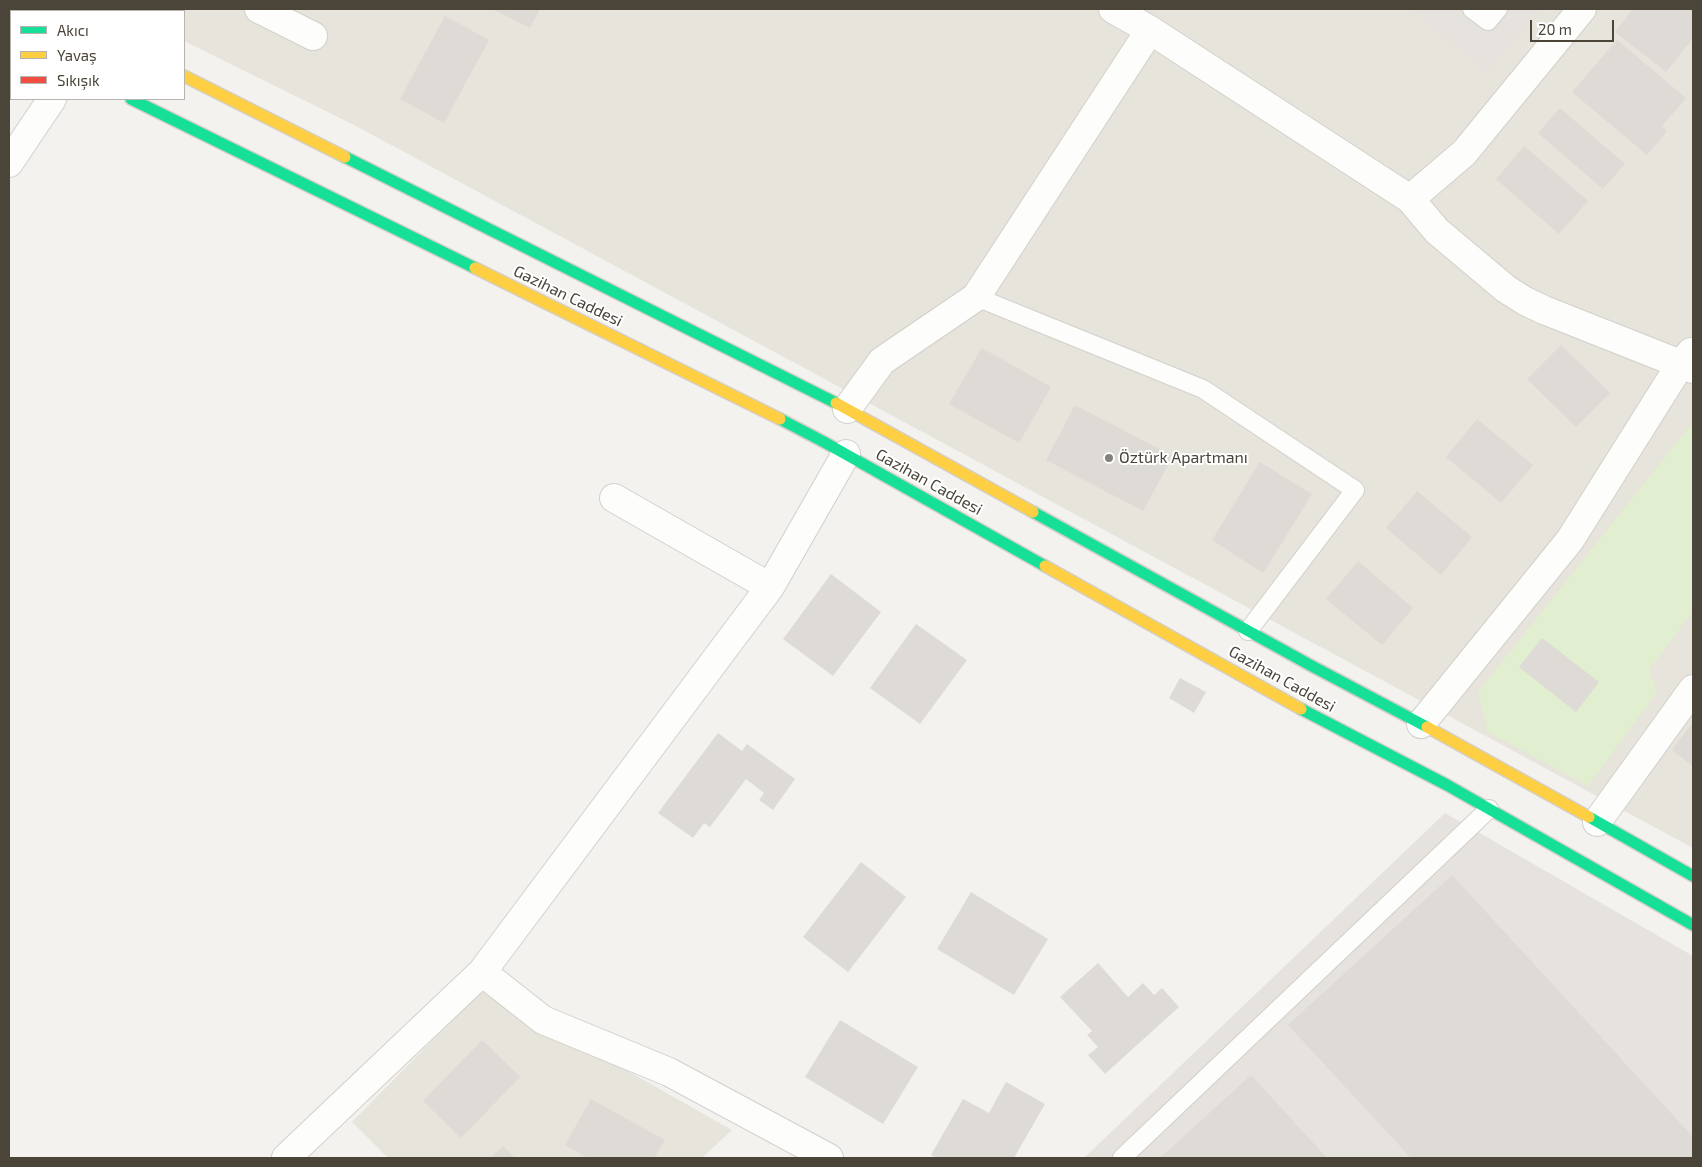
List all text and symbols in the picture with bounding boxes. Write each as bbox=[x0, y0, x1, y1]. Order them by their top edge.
legend bbox=[10, 10, 185, 100]
scale bar bbox=[1532, 10, 1616, 42]
text: 20 m bbox=[1538, 20, 1572, 38]
text: Akıcı bbox=[57, 21, 89, 39]
text: Yavaş bbox=[57, 46, 97, 64]
text: Sıkışık bbox=[57, 71, 100, 89]
street label: Gazihan Caddesi bbox=[510, 261, 626, 331]
street label: Gazihan Caddesi bbox=[872, 445, 986, 519]
place label: Öztürk Apartmanı bbox=[1119, 448, 1248, 468]
marker: Öztürk Apartmanı bbox=[1103, 452, 1115, 464]
street label: Gazihan Caddesi bbox=[1225, 642, 1339, 716]

